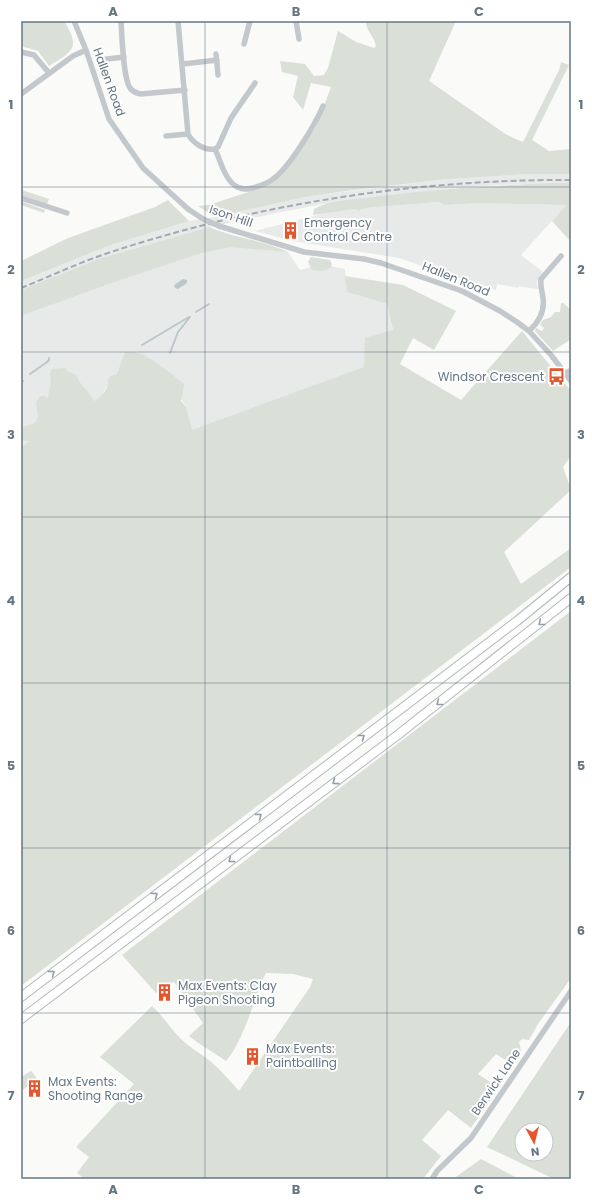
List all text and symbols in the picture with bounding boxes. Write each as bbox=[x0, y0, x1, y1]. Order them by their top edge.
text: A bbox=[108, 2, 118, 21]
text: B bbox=[292, 2, 301, 21]
text: C bbox=[474, 2, 484, 21]
street label: Hallen Road bbox=[89, 45, 130, 118]
text: 1 bbox=[9, 95, 13, 114]
text: 1 bbox=[579, 95, 583, 114]
street label: Ison Hill bbox=[207, 200, 255, 231]
place label: Emergency Control Centre bbox=[304, 214, 392, 245]
building icon: Emergency Control Centre bbox=[281, 220, 301, 240]
street label: Hallen Road bbox=[420, 257, 493, 300]
text: 2 bbox=[7, 260, 15, 279]
text: 2 bbox=[577, 260, 585, 279]
bus stop icon: Windsor Crescent bbox=[547, 367, 567, 387]
place label: Windsor Crescent bbox=[438, 368, 544, 385]
text: 3 bbox=[7, 425, 15, 444]
text: 3 bbox=[577, 425, 585, 444]
text: 4 bbox=[7, 591, 16, 610]
text: 4 bbox=[577, 591, 586, 610]
one-way arrow bbox=[538, 618, 545, 625]
one-way arrow bbox=[436, 698, 443, 705]
one-way arrow bbox=[358, 735, 365, 742]
text: 5 bbox=[7, 756, 15, 775]
text: 5 bbox=[577, 756, 585, 775]
one-way arrow bbox=[333, 777, 340, 784]
one-way arrow bbox=[254, 814, 261, 821]
one-way arrow bbox=[229, 855, 236, 862]
one-way arrow bbox=[151, 892, 158, 899]
text: 6 bbox=[7, 921, 15, 940]
text: 6 bbox=[577, 921, 585, 940]
one-way arrow bbox=[48, 971, 55, 978]
place label: Max Events: Clay Pigeon Shooting bbox=[178, 977, 277, 1008]
building icon: Max Events: Clay Pigeon Shooting bbox=[155, 983, 175, 1003]
place label: Max Events: Paintballing bbox=[266, 1040, 337, 1071]
street label: Berwick Lane bbox=[467, 1045, 524, 1118]
building icon: Max Events: Paintballing bbox=[243, 1046, 263, 1066]
place label: Max Events: Shooting Range bbox=[48, 1073, 143, 1104]
building icon: Max Events: Shooting Range bbox=[25, 1079, 45, 1099]
text: 7 bbox=[8, 1086, 15, 1105]
text: 7 bbox=[578, 1086, 585, 1105]
north arrow bbox=[514, 1122, 554, 1162]
text: N bbox=[530, 1143, 540, 1160]
text: A bbox=[108, 1180, 118, 1199]
text: B bbox=[292, 1180, 301, 1199]
text: C bbox=[474, 1180, 484, 1199]

